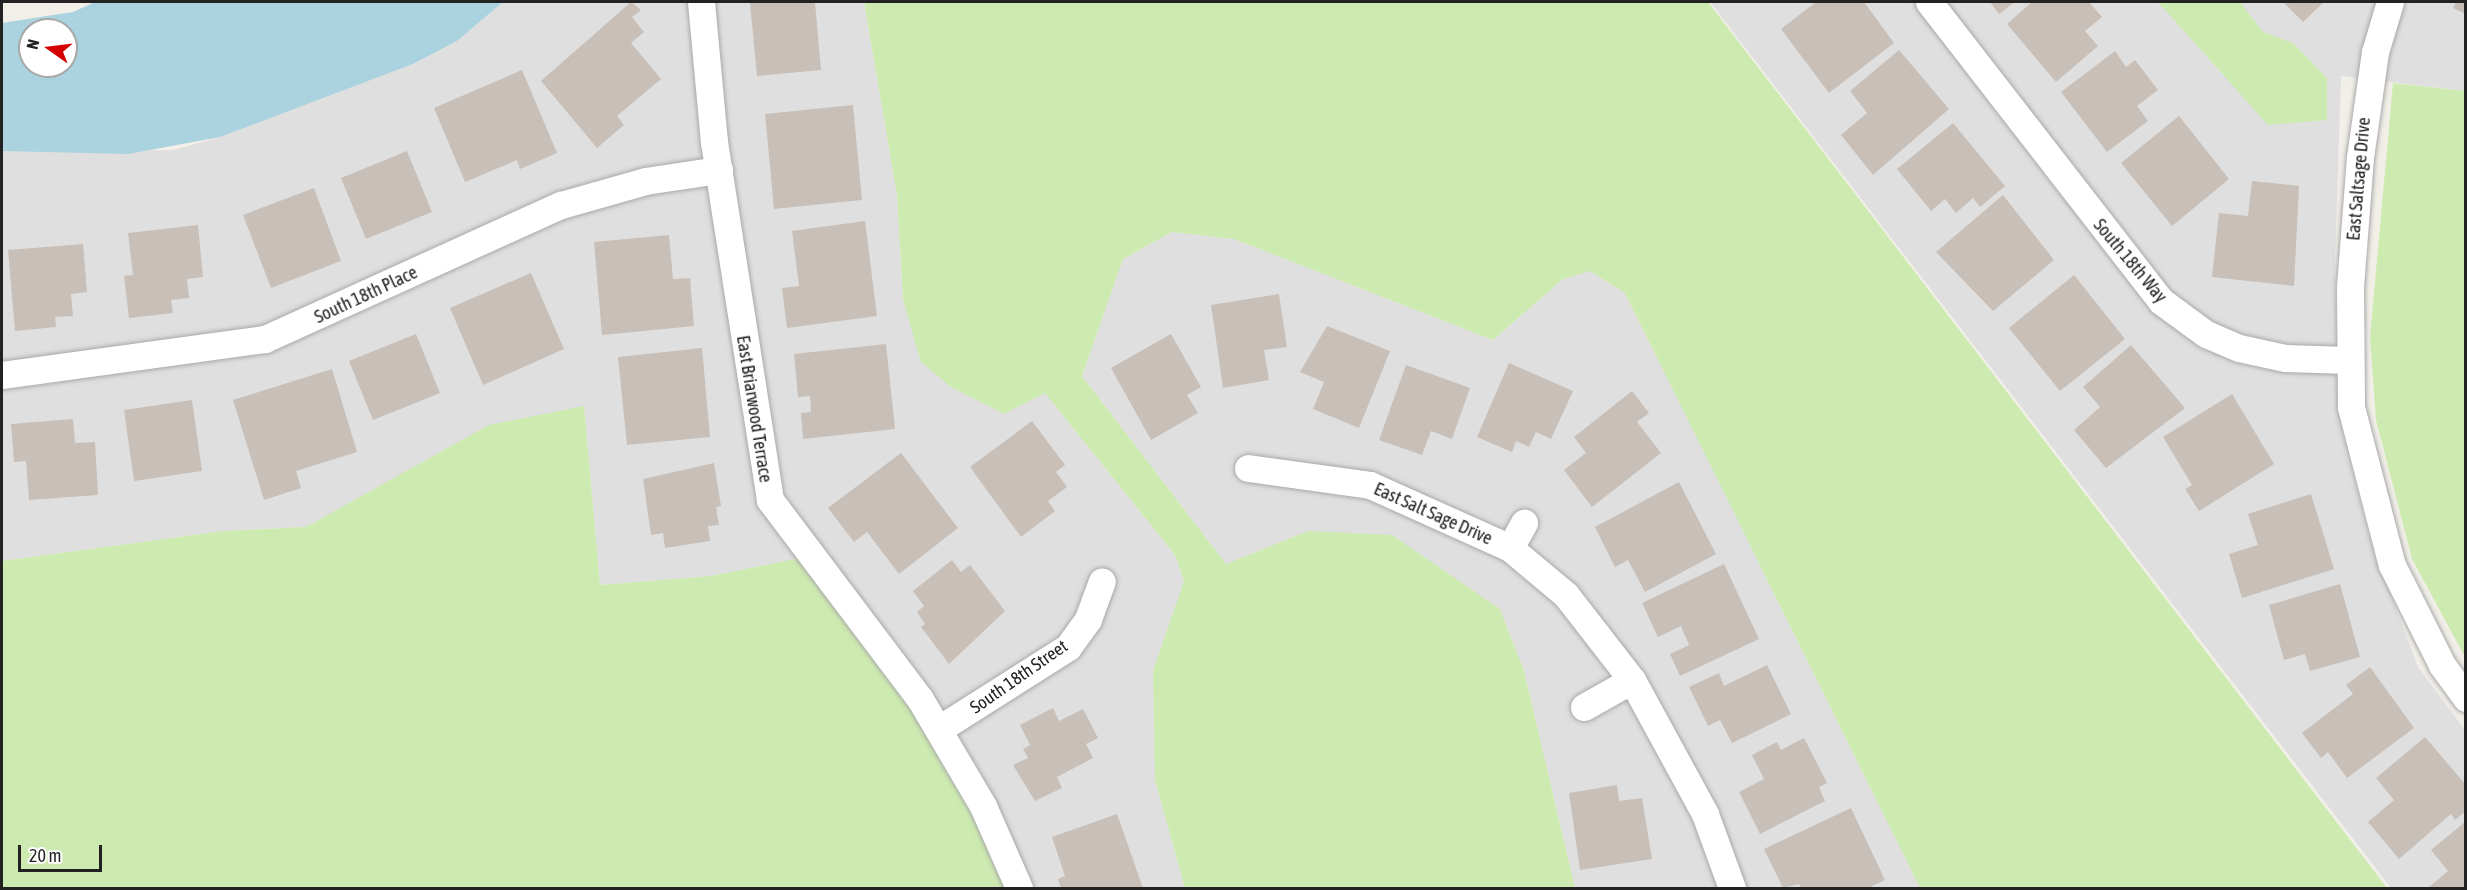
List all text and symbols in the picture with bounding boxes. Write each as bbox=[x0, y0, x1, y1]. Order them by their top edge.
north arrow bbox=[18, 18, 78, 78]
text: N bbox=[23, 37, 42, 51]
street label: East Saltsage Drive bbox=[2343, 116, 2375, 242]
street label: South 18th Way bbox=[2089, 215, 2171, 307]
street label: South 18th Place bbox=[311, 262, 421, 328]
street label: East Briarwood Terrace bbox=[732, 334, 776, 484]
street label: East Salt Sage Drive bbox=[1370, 478, 1496, 550]
street label: South 18th Street bbox=[966, 635, 1072, 719]
scale bar bbox=[21, 833, 105, 871]
text: 20 m bbox=[29, 845, 61, 866]

